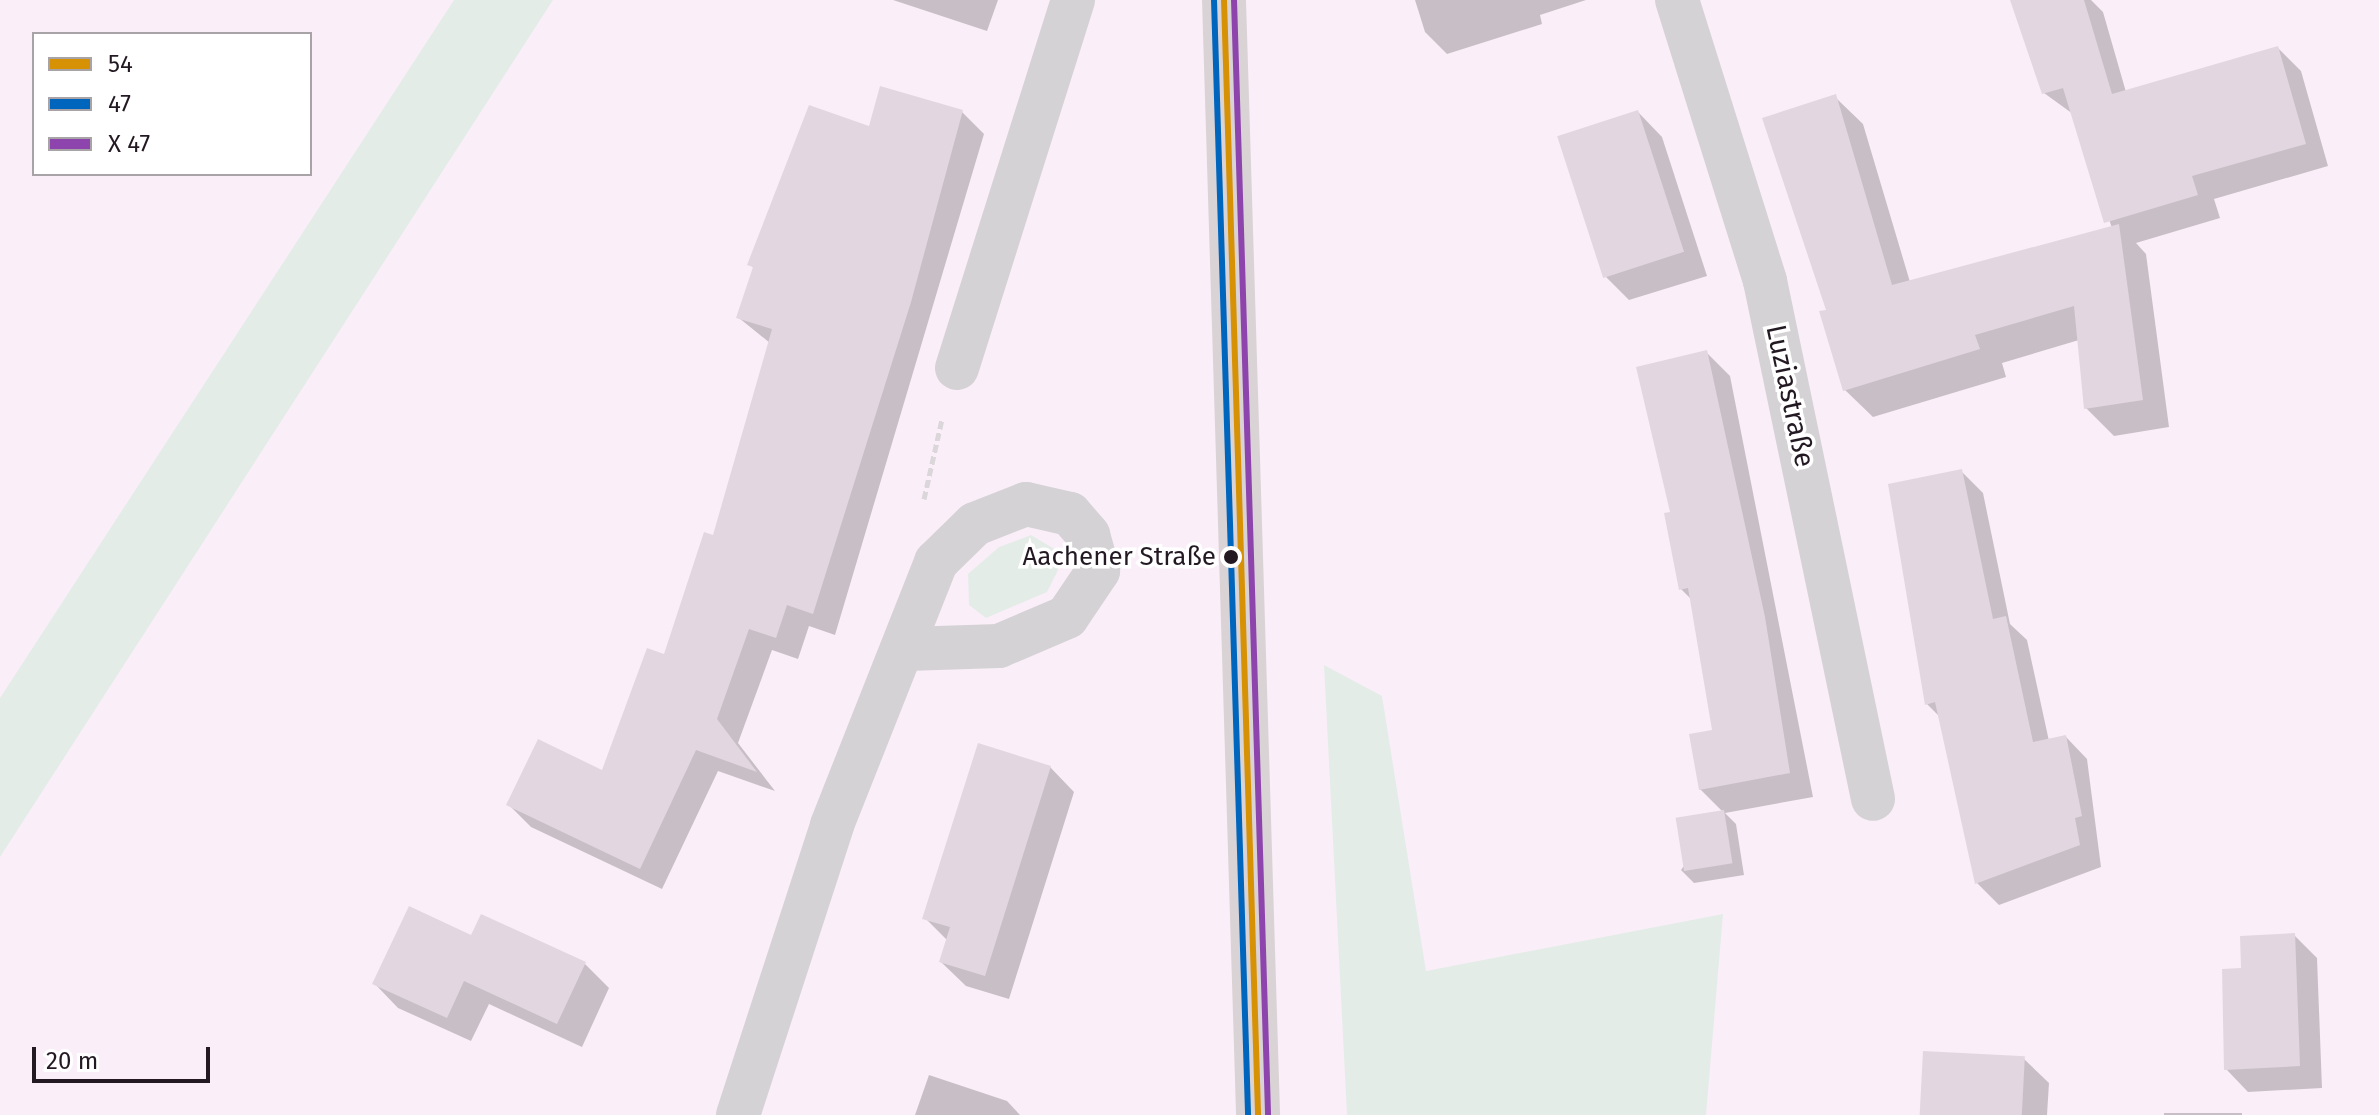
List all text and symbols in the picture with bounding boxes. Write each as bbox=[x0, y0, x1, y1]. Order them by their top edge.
legend bbox=[32, 32, 312, 176]
text: 54 bbox=[108, 50, 133, 78]
text: 47 bbox=[108, 90, 131, 118]
text: X 47 bbox=[108, 130, 150, 158]
street label: Luziastraße bbox=[1758, 322, 1822, 470]
place label: Aachener Straße bbox=[1022, 541, 1216, 573]
marker: Aachener Straße bbox=[1223, 549, 1239, 565]
scale bar bbox=[36, 1031, 214, 1081]
text: 20 m bbox=[46, 1047, 98, 1075]

